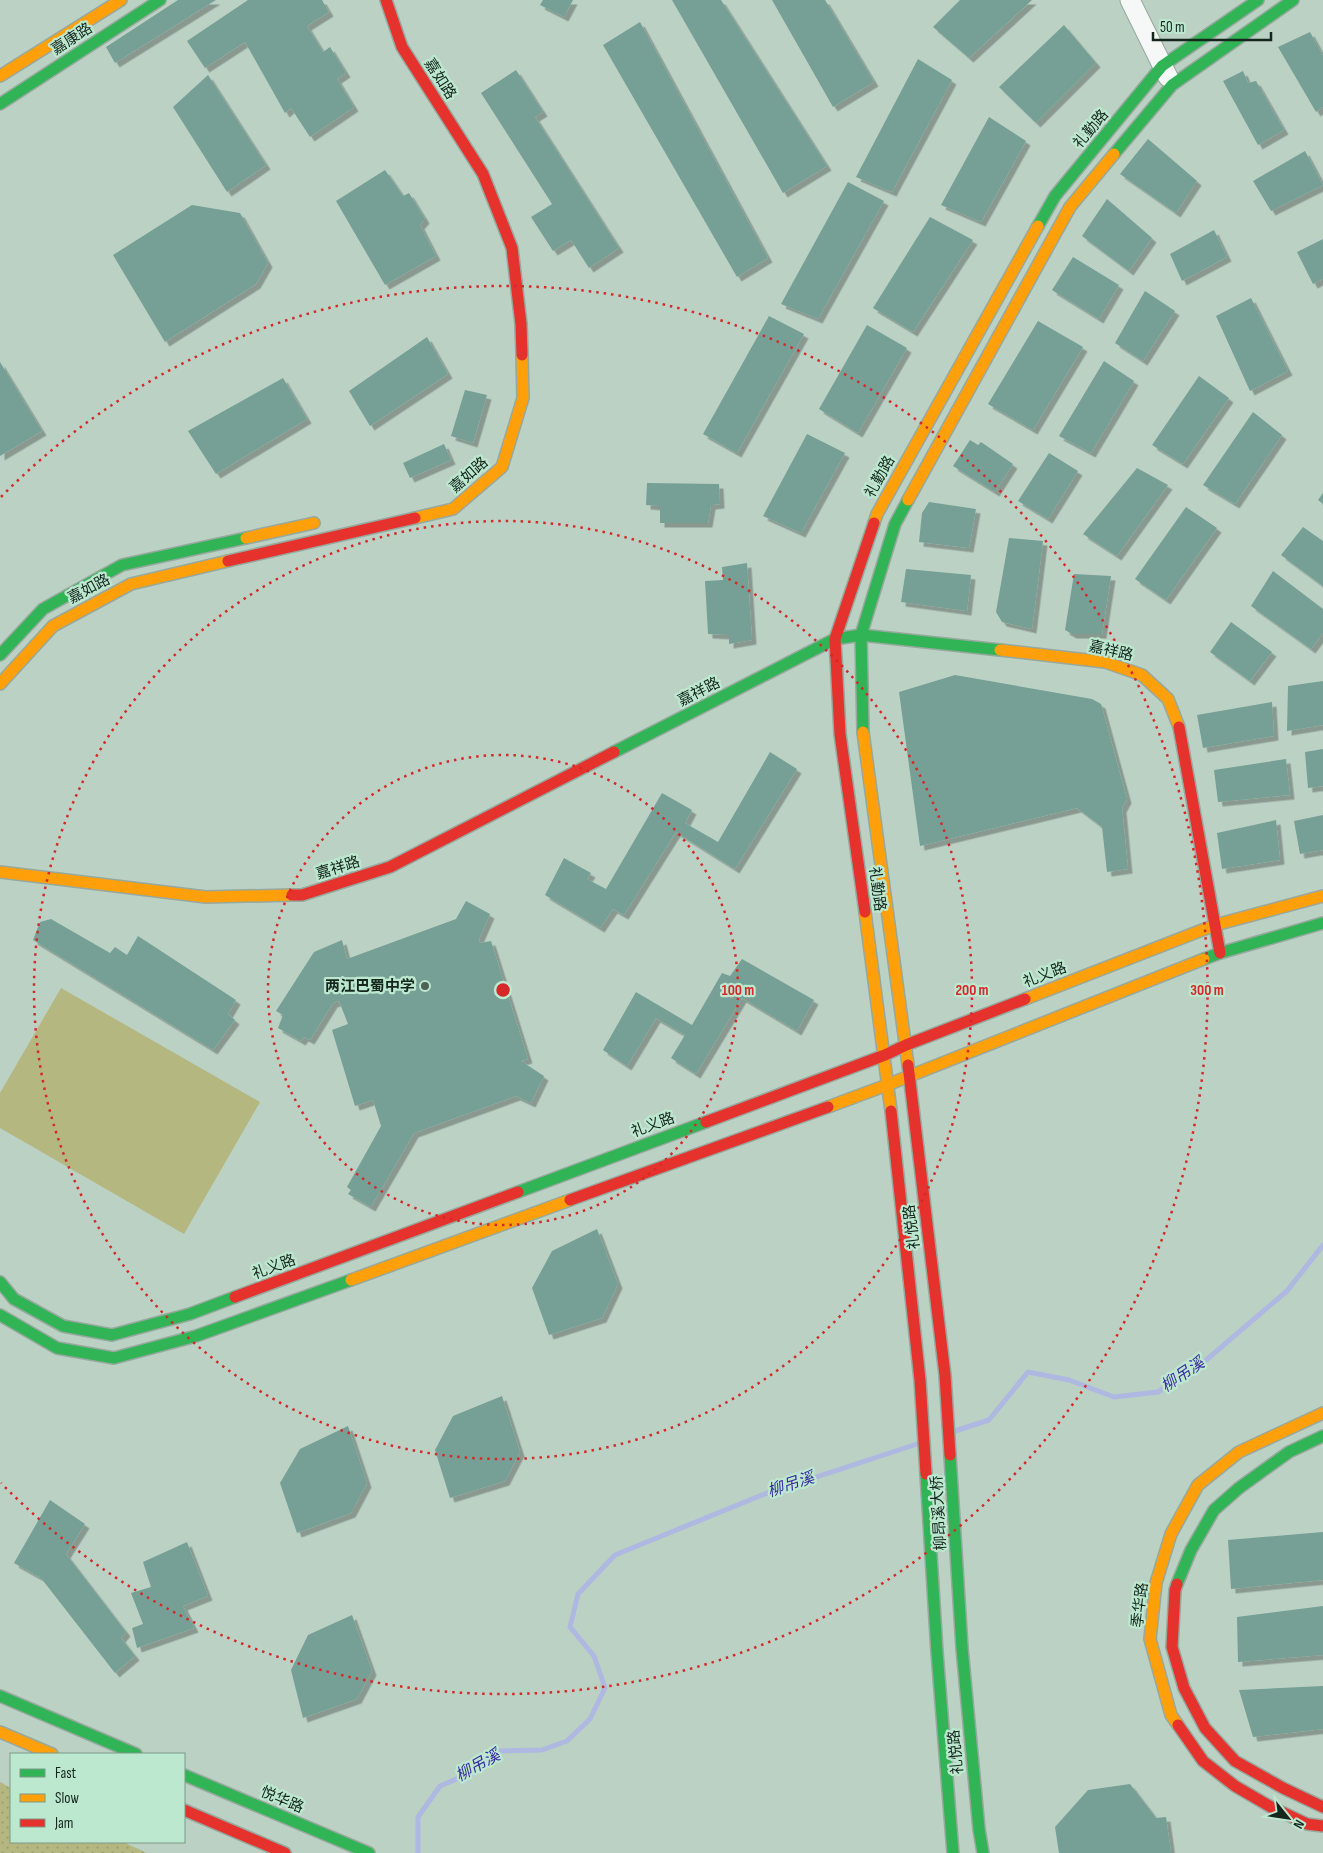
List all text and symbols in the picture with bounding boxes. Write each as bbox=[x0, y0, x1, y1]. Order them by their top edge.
scale bar bbox=[1153, 10, 1270, 42]
text: 50 m bbox=[1160, 18, 1185, 37]
street label: 嘉康路 bbox=[48, 19, 96, 59]
street label: 嘉如路 bbox=[420, 55, 460, 103]
street label: 礼勤路 bbox=[1069, 106, 1113, 152]
street label: 嘉如路 bbox=[446, 453, 492, 497]
street label: 礼勤路 bbox=[861, 453, 899, 501]
street label: 嘉如路 bbox=[65, 570, 113, 608]
street label: 嘉祥路 bbox=[1087, 637, 1135, 665]
street label: 嘉祥路 bbox=[675, 673, 723, 711]
street label: 嘉祥路 bbox=[314, 852, 362, 884]
street label: 礼勤路 bbox=[864, 865, 890, 913]
street label: 礼义路 bbox=[1021, 958, 1069, 992]
place label: 两江巴蜀中学 bbox=[325, 977, 415, 996]
marker: 两江巴蜀中学 bbox=[419, 980, 431, 992]
centre of rings bbox=[494, 981, 512, 999]
text: 100 m bbox=[722, 981, 754, 1000]
text: 200 m bbox=[955, 981, 989, 1000]
text: 300 m bbox=[1190, 981, 1224, 1000]
street label: 礼义路 bbox=[629, 1108, 677, 1142]
street label: 礼悦路 bbox=[900, 1204, 924, 1250]
street label: 礼义路 bbox=[250, 1250, 298, 1284]
water label: 柳吊溪 bbox=[1158, 1353, 1210, 1396]
water label: 柳吊溪 bbox=[765, 1468, 819, 1501]
street label: 柳昂溪大桥 bbox=[928, 1475, 950, 1551]
street label: 季华路 bbox=[1128, 1582, 1152, 1628]
street label: 礼悦路 bbox=[945, 1729, 967, 1775]
water label: 柳吊溪 bbox=[452, 1745, 505, 1786]
legend bbox=[10, 1753, 185, 1843]
text: Fast bbox=[55, 1764, 77, 1783]
street label: 悦华路 bbox=[258, 1782, 306, 1818]
text: Slow bbox=[55, 1789, 79, 1808]
north arrow bbox=[1263, 1793, 1313, 1843]
text: Jam bbox=[54, 1814, 73, 1833]
text: N bbox=[1290, 1817, 1308, 1832]

